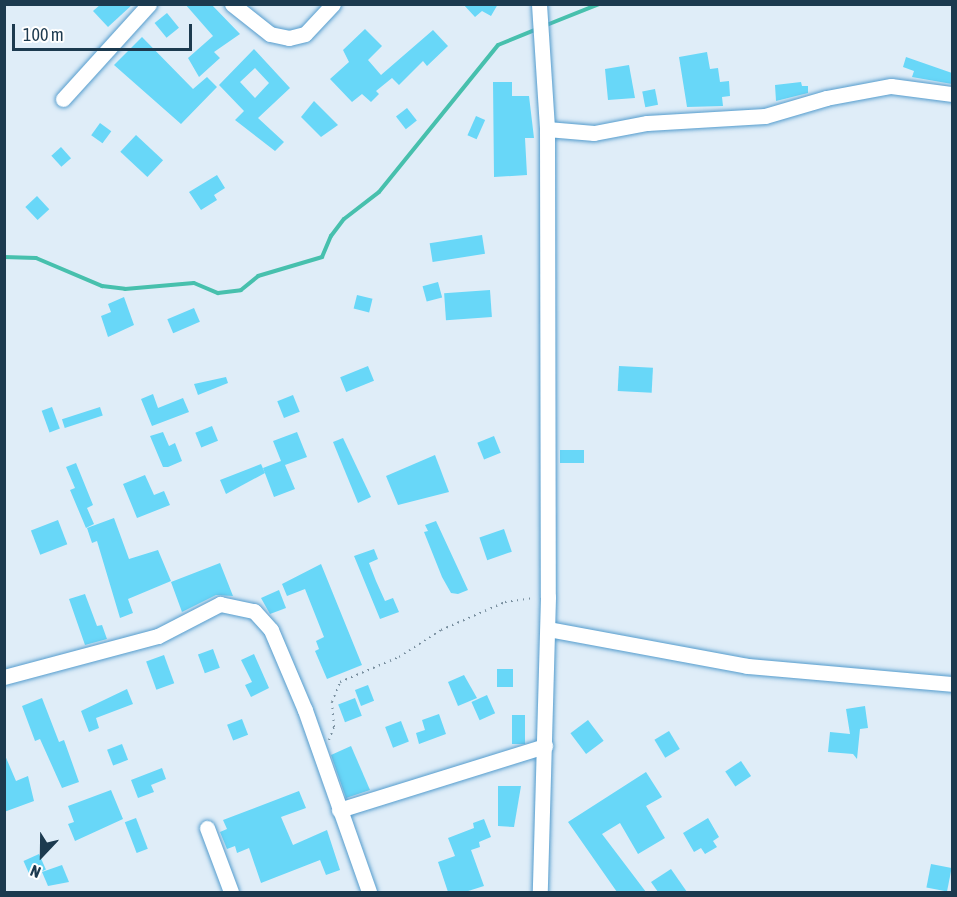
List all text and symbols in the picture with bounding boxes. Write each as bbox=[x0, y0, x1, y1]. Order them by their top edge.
scale bar bbox=[15, 12, 195, 50]
text: 100 m bbox=[23, 24, 64, 45]
north arrow bbox=[12, 825, 72, 885]
text: N bbox=[28, 862, 43, 882]

